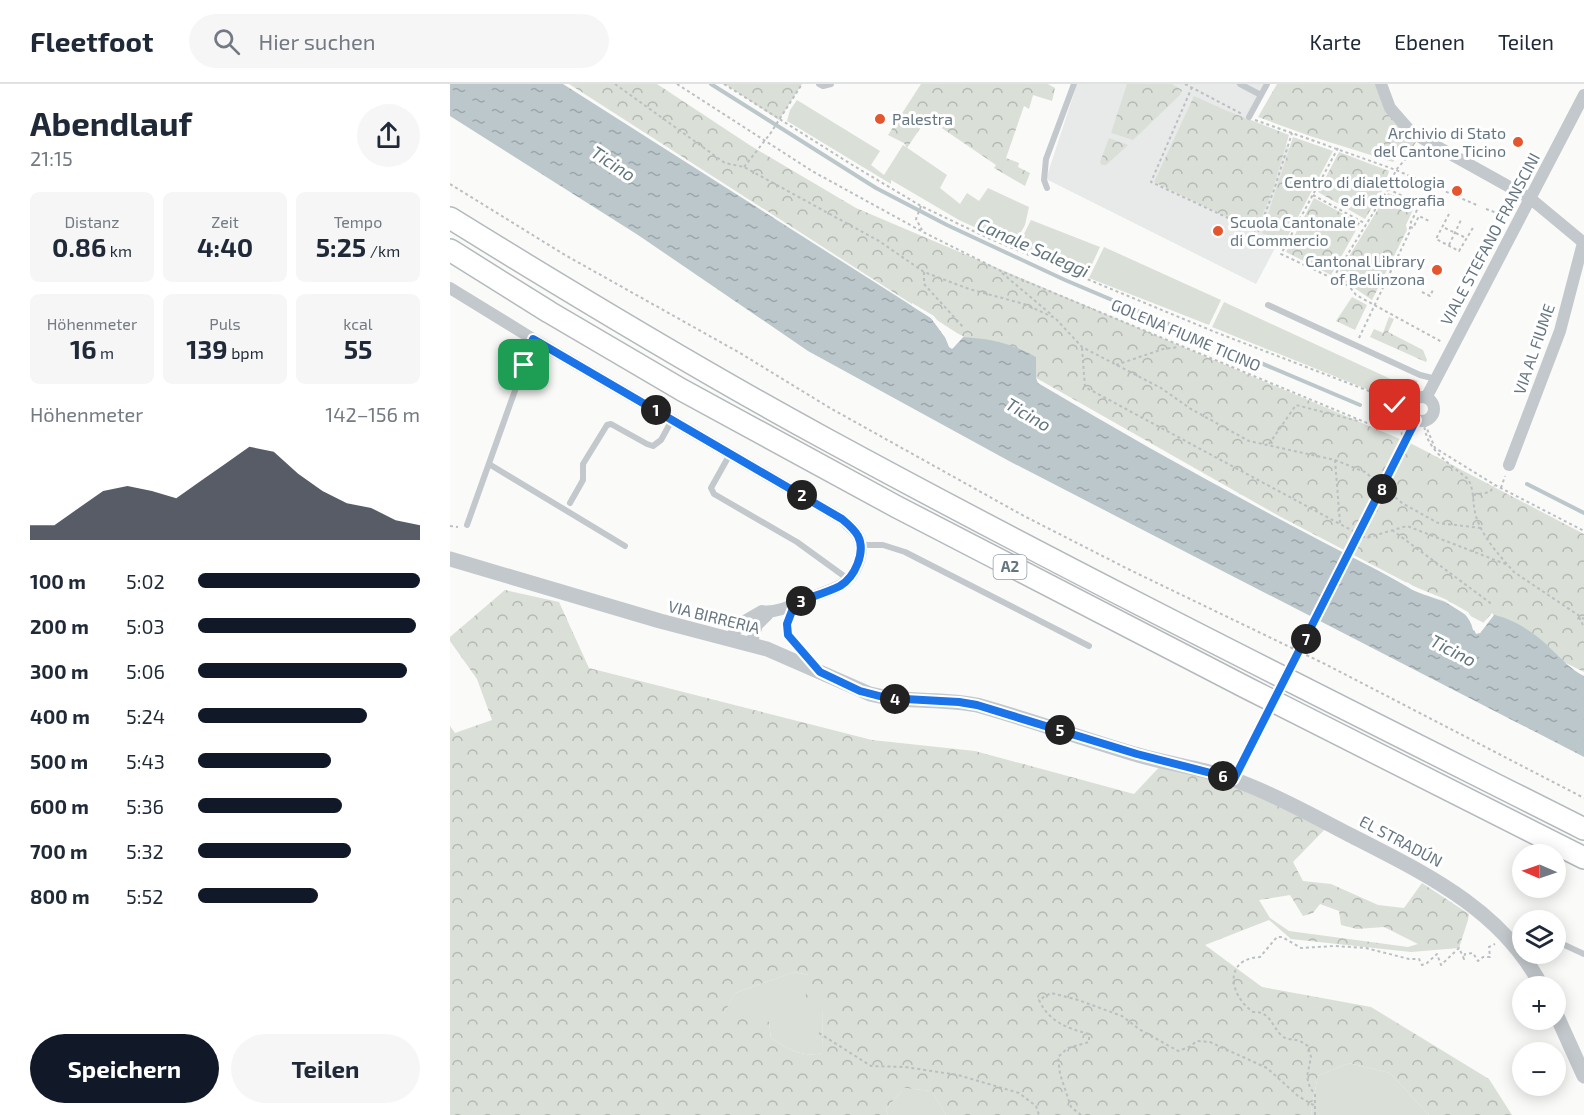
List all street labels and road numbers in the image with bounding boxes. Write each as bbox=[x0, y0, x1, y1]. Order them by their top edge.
street label: VIALE STEFANO FRANSCINI bbox=[1436, 149, 1543, 328]
street label: GOLENA FIUME TICINO bbox=[1108, 294, 1264, 375]
street label: VIA AL FIUME bbox=[1509, 301, 1558, 397]
road number: A2 bbox=[994, 555, 1026, 579]
street label: VIA BIRRERIA bbox=[666, 596, 762, 637]
street label: EL STRADÚN bbox=[1357, 811, 1446, 870]

